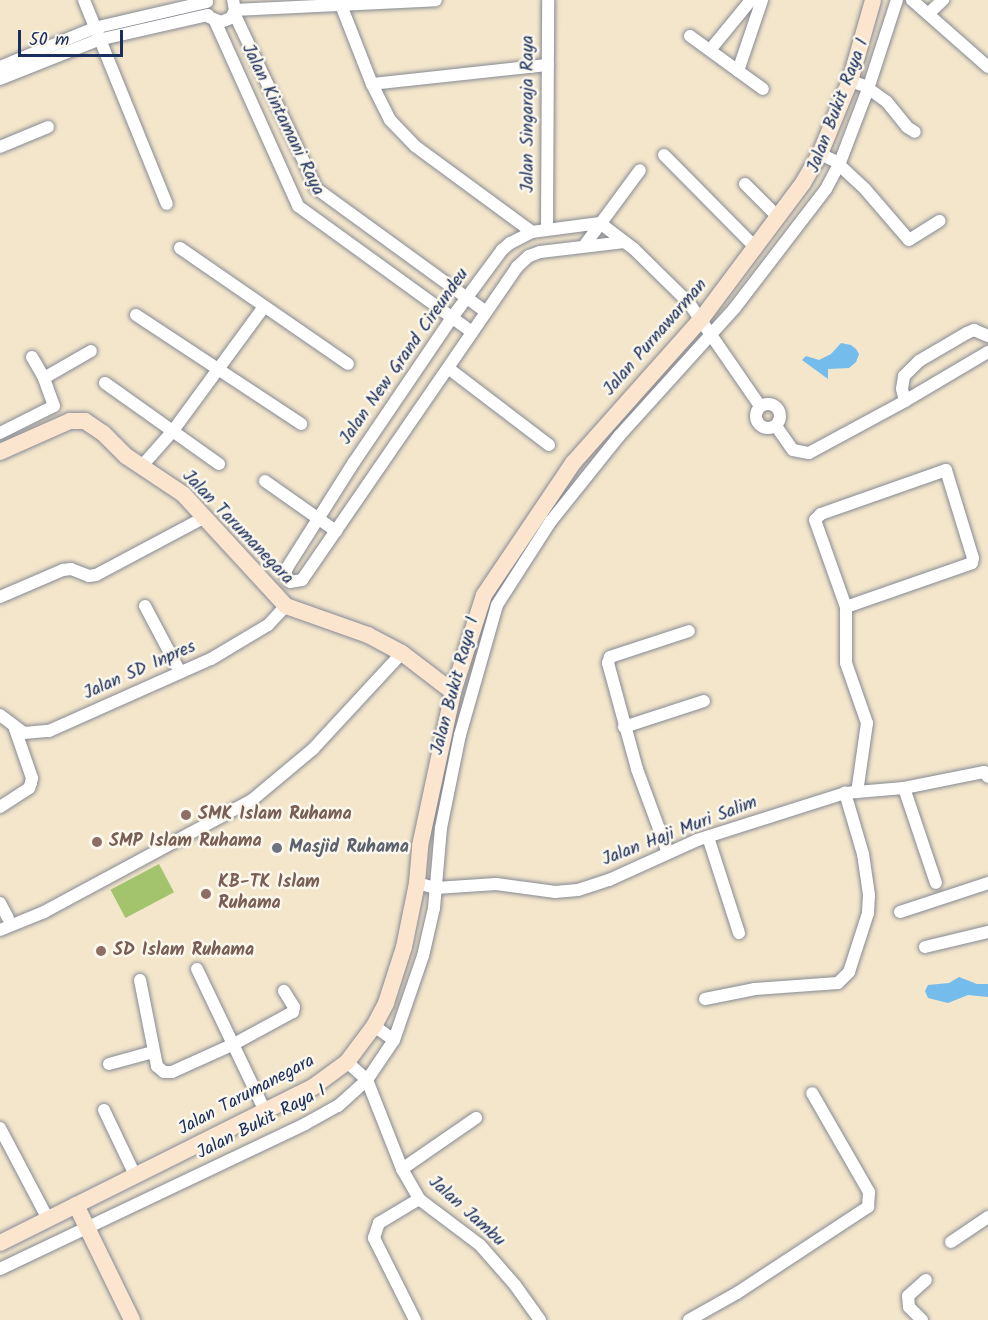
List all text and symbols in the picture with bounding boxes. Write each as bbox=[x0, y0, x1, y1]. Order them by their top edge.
scale bar bbox=[21, 18, 126, 56]
text: 50 m bbox=[29, 26, 69, 55]
street label: Jalan Singaraja Raya bbox=[518, 35, 540, 193]
street label: Jalan Bukit Raya I bbox=[803, 36, 875, 176]
street label: Jalan Kintamani Raya bbox=[236, 41, 328, 199]
street label: Jalan New Grand Cireundeu bbox=[336, 265, 474, 449]
street label: Jalan Purnawarman bbox=[599, 275, 713, 401]
street label: Jalan Tarumanegara bbox=[177, 466, 297, 590]
street label: Jalan Bukit Raya I bbox=[427, 615, 485, 757]
street label: Jalan SD Inpres bbox=[81, 637, 199, 705]
street label: Jalan Haji Muri Salim bbox=[599, 792, 761, 872]
place label: SMK Islam Ruhama bbox=[198, 804, 352, 826]
marker: SMK Islam Ruhama bbox=[179, 808, 193, 822]
place label: SMP Islam Ruhama bbox=[109, 831, 262, 853]
marker: SMP Islam Ruhama bbox=[90, 835, 104, 849]
place label: Masjid Ruhama bbox=[289, 837, 409, 859]
marker: Masjid Ruhama bbox=[270, 841, 284, 855]
place label: KB-TK Islam Ruhama bbox=[218, 873, 320, 916]
marker: KB-TK Islam Ruhama bbox=[199, 887, 213, 901]
place label: SD Islam Ruhama bbox=[113, 940, 254, 962]
marker: SD Islam Ruhama bbox=[94, 944, 108, 958]
street label: Jalan Tarumanegara bbox=[175, 1051, 319, 1141]
street label: Jalan Bukit Raya I bbox=[194, 1081, 330, 1165]
street label: Jalan Jambu bbox=[423, 1172, 509, 1252]

